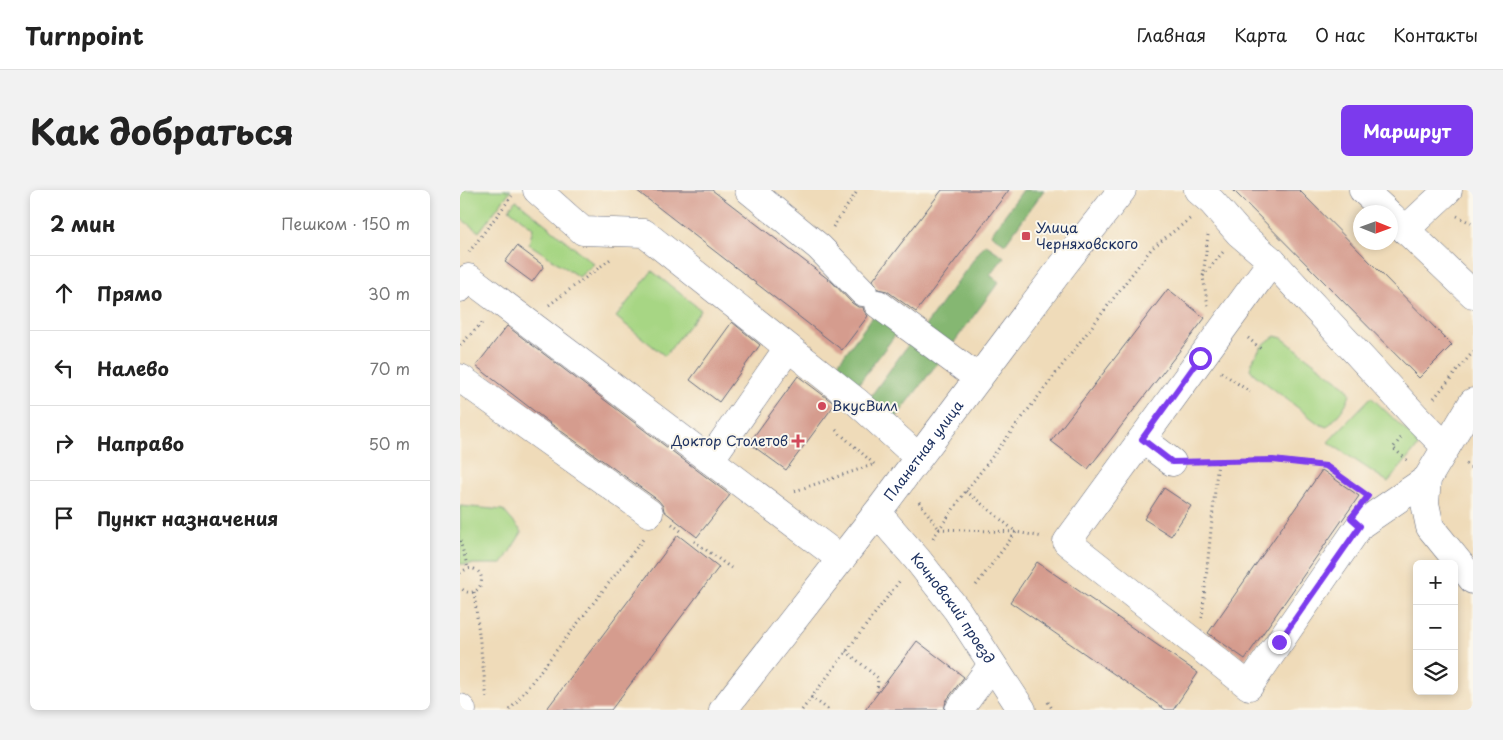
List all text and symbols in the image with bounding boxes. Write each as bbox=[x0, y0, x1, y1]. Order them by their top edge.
text: Turnpoint bbox=[25, 17, 144, 53]
text: Главная bbox=[1137, 21, 1206, 48]
text: Карта bbox=[1234, 21, 1287, 48]
text: О нас bbox=[1315, 21, 1365, 48]
text: Контакты bbox=[1393, 21, 1478, 48]
text: Как добраться bbox=[30, 104, 294, 157]
button: Маршрут bbox=[1341, 105, 1473, 156]
north arrow bbox=[1353, 205, 1398, 250]
text: 2 мин bbox=[50, 207, 115, 239]
text: Пешком · 150 m bbox=[281, 211, 410, 235]
place label: Улица Черняховского bbox=[1036, 217, 1138, 254]
marker: Улица Черняховского bbox=[1020, 230, 1032, 242]
icon: ahead bbox=[50, 279, 78, 307]
text: Прямо bbox=[97, 279, 162, 307]
text: 30 m bbox=[368, 281, 410, 305]
route start bbox=[1189, 347, 1212, 370]
icon: left bbox=[50, 354, 78, 382]
text: Налево bbox=[97, 354, 169, 382]
text: 70 m bbox=[370, 356, 410, 380]
place label: ВкусВилл bbox=[832, 395, 898, 416]
street label: Планетная улица bbox=[879, 396, 968, 505]
marker: ВкусВилл bbox=[816, 400, 828, 412]
icon: right bbox=[50, 429, 78, 457]
text: Направо bbox=[97, 429, 184, 457]
place label: Доктор Столетов bbox=[671, 430, 788, 451]
text: 50 m bbox=[369, 431, 410, 455]
marker: Доктор Столетов bbox=[792, 435, 804, 447]
icon: arrive bbox=[50, 504, 78, 532]
text: Пункт назначения bbox=[97, 504, 278, 532]
street label: Кочновский проезд bbox=[906, 548, 1000, 668]
map controls bbox=[1413, 560, 1458, 695]
button: + bbox=[1413, 560, 1458, 605]
button: − bbox=[1413, 605, 1458, 650]
route end bbox=[1268, 631, 1291, 654]
button: layers bbox=[1413, 650, 1458, 695]

